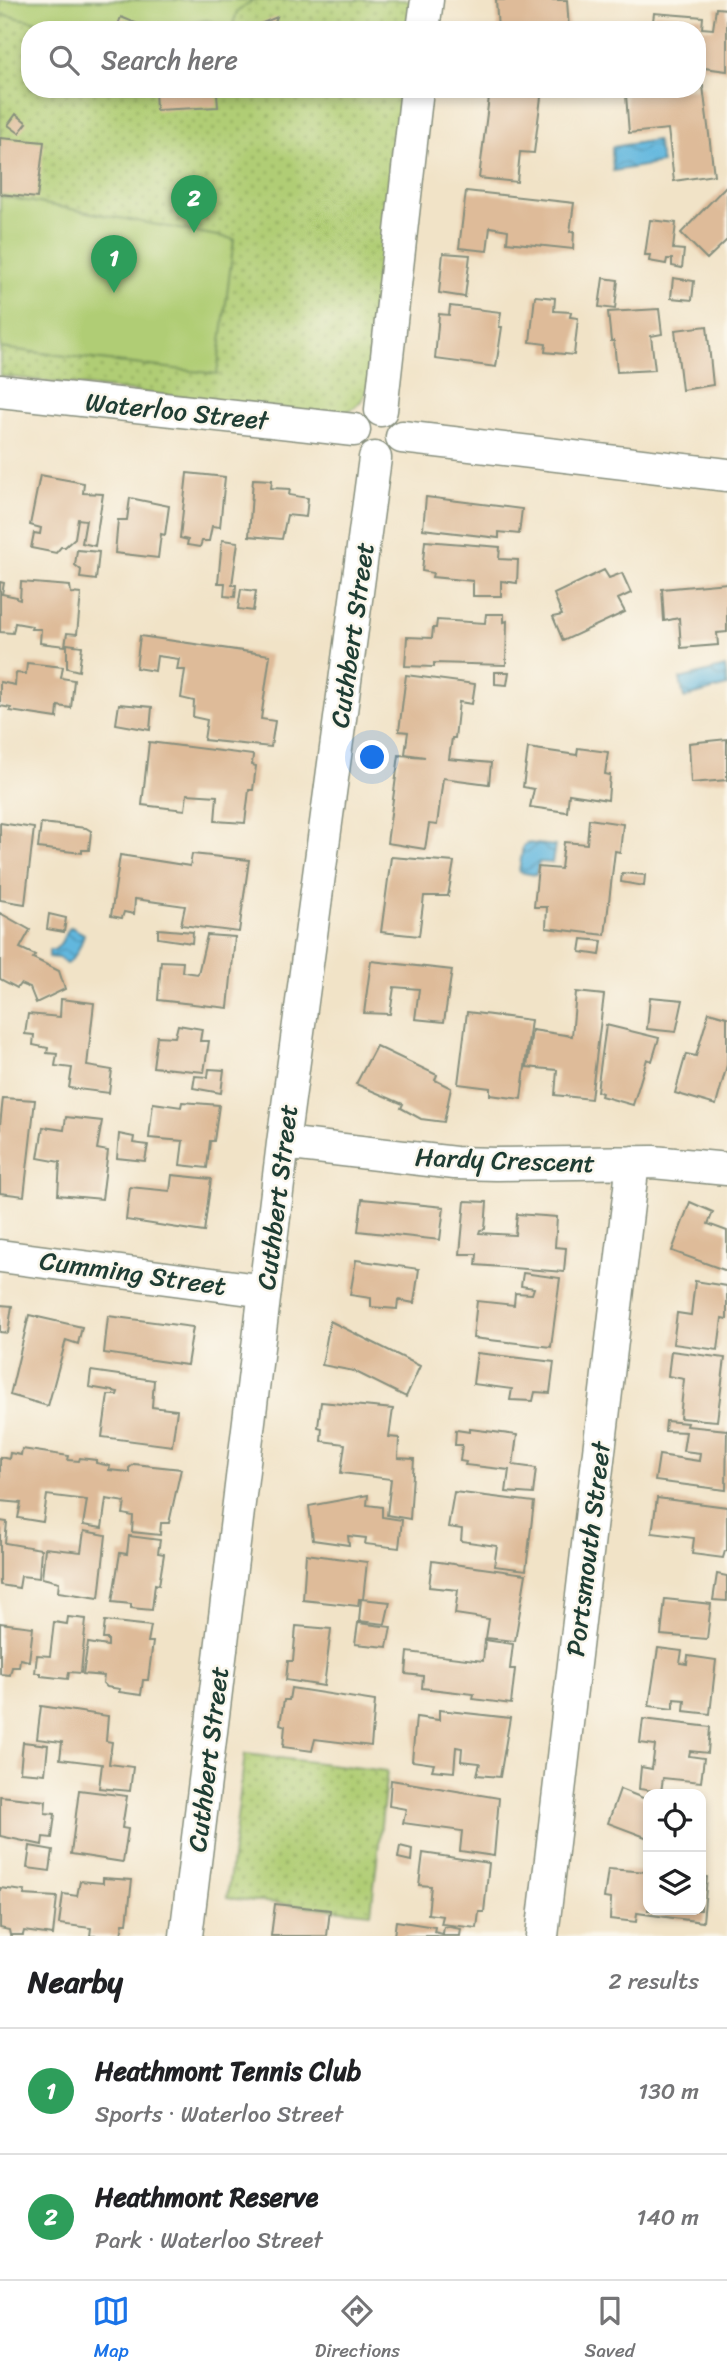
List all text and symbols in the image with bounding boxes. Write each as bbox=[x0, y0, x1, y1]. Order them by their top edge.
search box bbox=[21, 21, 706, 98]
text: Search here bbox=[101, 37, 238, 83]
icon: search bbox=[45, 41, 83, 79]
pin: 2 bbox=[171, 175, 217, 233]
pin: 1 bbox=[91, 235, 137, 293]
street label: Waterloo Street bbox=[83, 379, 272, 444]
street label: Cuthbert Street bbox=[316, 539, 388, 731]
your location bbox=[355, 740, 389, 774]
street label: Cuthbert Street bbox=[243, 1102, 311, 1292]
street label: Hardy Crescent bbox=[414, 1134, 596, 1186]
street label: Cumming Street bbox=[37, 1237, 229, 1309]
street label: Portsmouth Street bbox=[552, 1437, 624, 1659]
street label: Cuthbert Street bbox=[174, 1664, 242, 1854]
map controls bbox=[643, 1789, 706, 1915]
button: locate bbox=[643, 1789, 706, 1852]
button: layers bbox=[643, 1852, 706, 1915]
text: Nearby bbox=[28, 1955, 123, 2009]
text: 2 results bbox=[608, 1961, 699, 2002]
text: Heathmont Tennis Club bbox=[95, 2048, 361, 2094]
text: 1 bbox=[46, 2071, 56, 2112]
text: 130 m bbox=[638, 2071, 699, 2112]
text: Sports · Waterloo Street bbox=[95, 2094, 343, 2135]
text: Heathmont Reserve bbox=[95, 2174, 318, 2220]
text: 2 bbox=[44, 2197, 58, 2238]
text: 140 m bbox=[637, 2197, 699, 2238]
text: Park · Waterloo Street bbox=[95, 2220, 323, 2261]
tab: Map bbox=[92, 2292, 130, 2367]
tab: Directions bbox=[315, 2292, 400, 2367]
tab: Saved bbox=[585, 2292, 635, 2367]

